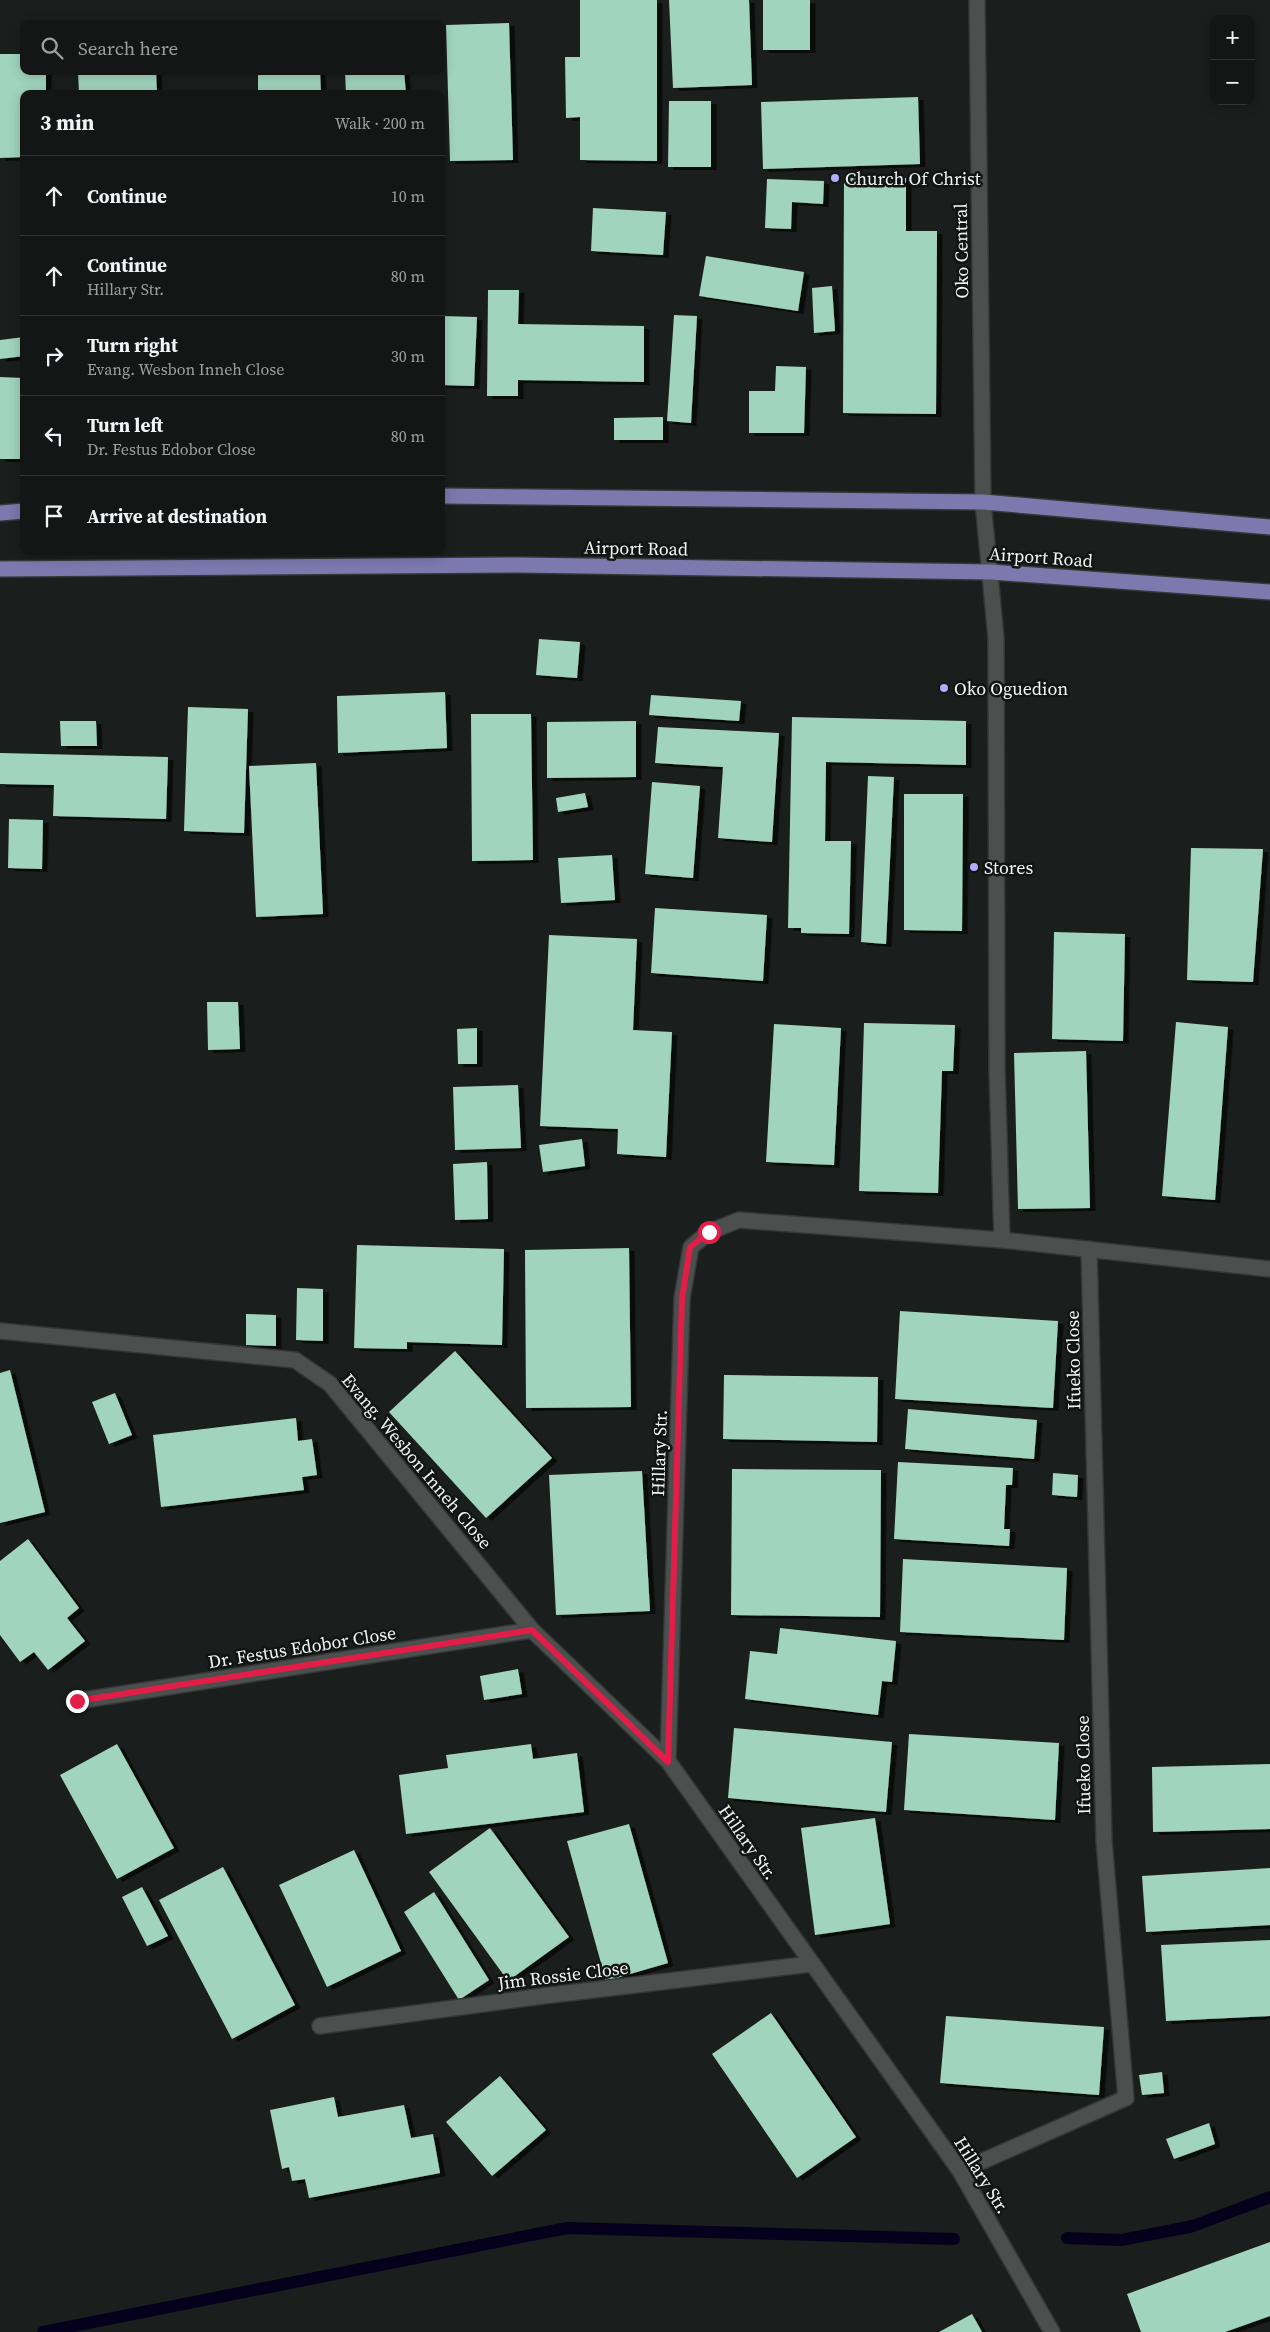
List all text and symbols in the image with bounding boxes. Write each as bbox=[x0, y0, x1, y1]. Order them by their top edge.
map controls bbox=[1210, 15, 1255, 105]
button: + bbox=[1210, 15, 1255, 60]
search box bbox=[20, 20, 445, 75]
icon: search bbox=[38, 34, 66, 62]
text: Search here bbox=[78, 35, 178, 61]
button: − bbox=[1210, 60, 1255, 105]
text: 3 min bbox=[40, 108, 95, 137]
text: Walk · 200 m bbox=[335, 112, 425, 134]
place label: Church Of Christ bbox=[845, 166, 981, 191]
marker: Church Of Christ bbox=[829, 172, 841, 184]
icon: ahead bbox=[40, 182, 68, 210]
text: Continue bbox=[87, 183, 167, 209]
text: 10 m bbox=[391, 185, 425, 207]
street label: Oko Central bbox=[948, 203, 974, 299]
text: Continue bbox=[87, 252, 167, 278]
icon: ahead bbox=[40, 262, 68, 290]
text: 80 m bbox=[391, 265, 425, 287]
text: Hillary Str. bbox=[87, 278, 164, 300]
text: Turn right bbox=[87, 332, 178, 358]
icon: right bbox=[40, 342, 68, 370]
text: 30 m bbox=[391, 345, 425, 367]
text: Evang. Wesbon Inneh Close bbox=[87, 358, 284, 380]
text: Turn left bbox=[87, 412, 163, 438]
icon: left bbox=[40, 422, 68, 450]
text: 80 m bbox=[391, 425, 425, 447]
text: Dr. Festus Edobor Close bbox=[87, 438, 256, 460]
icon: arrive bbox=[40, 502, 68, 530]
text: Arrive at destination bbox=[87, 503, 267, 529]
street label: Airport Road bbox=[584, 535, 688, 561]
street label: Airport Road bbox=[988, 541, 1094, 573]
place label: Oko Oguedion bbox=[954, 676, 1068, 701]
marker: Oko Oguedion bbox=[938, 682, 950, 694]
place label: Stores bbox=[984, 855, 1033, 880]
marker: Stores bbox=[968, 861, 980, 873]
route start bbox=[698, 1221, 721, 1244]
street label: Ifueko Close bbox=[1060, 1310, 1086, 1410]
street label: Evang. Wesbon Inneh Close bbox=[336, 1368, 498, 1554]
street label: Hillary Str. bbox=[645, 1409, 673, 1497]
street label: Dr. Festus Edobor Close bbox=[206, 1620, 398, 1674]
route end bbox=[66, 1690, 89, 1713]
street label: Ifueko Close bbox=[1070, 1715, 1096, 1815]
street label: Hillary Str. bbox=[713, 1799, 783, 1885]
street label: Jim Rossie Close bbox=[495, 1955, 630, 1996]
street label: Hillary Str. bbox=[948, 2132, 1016, 2218]

